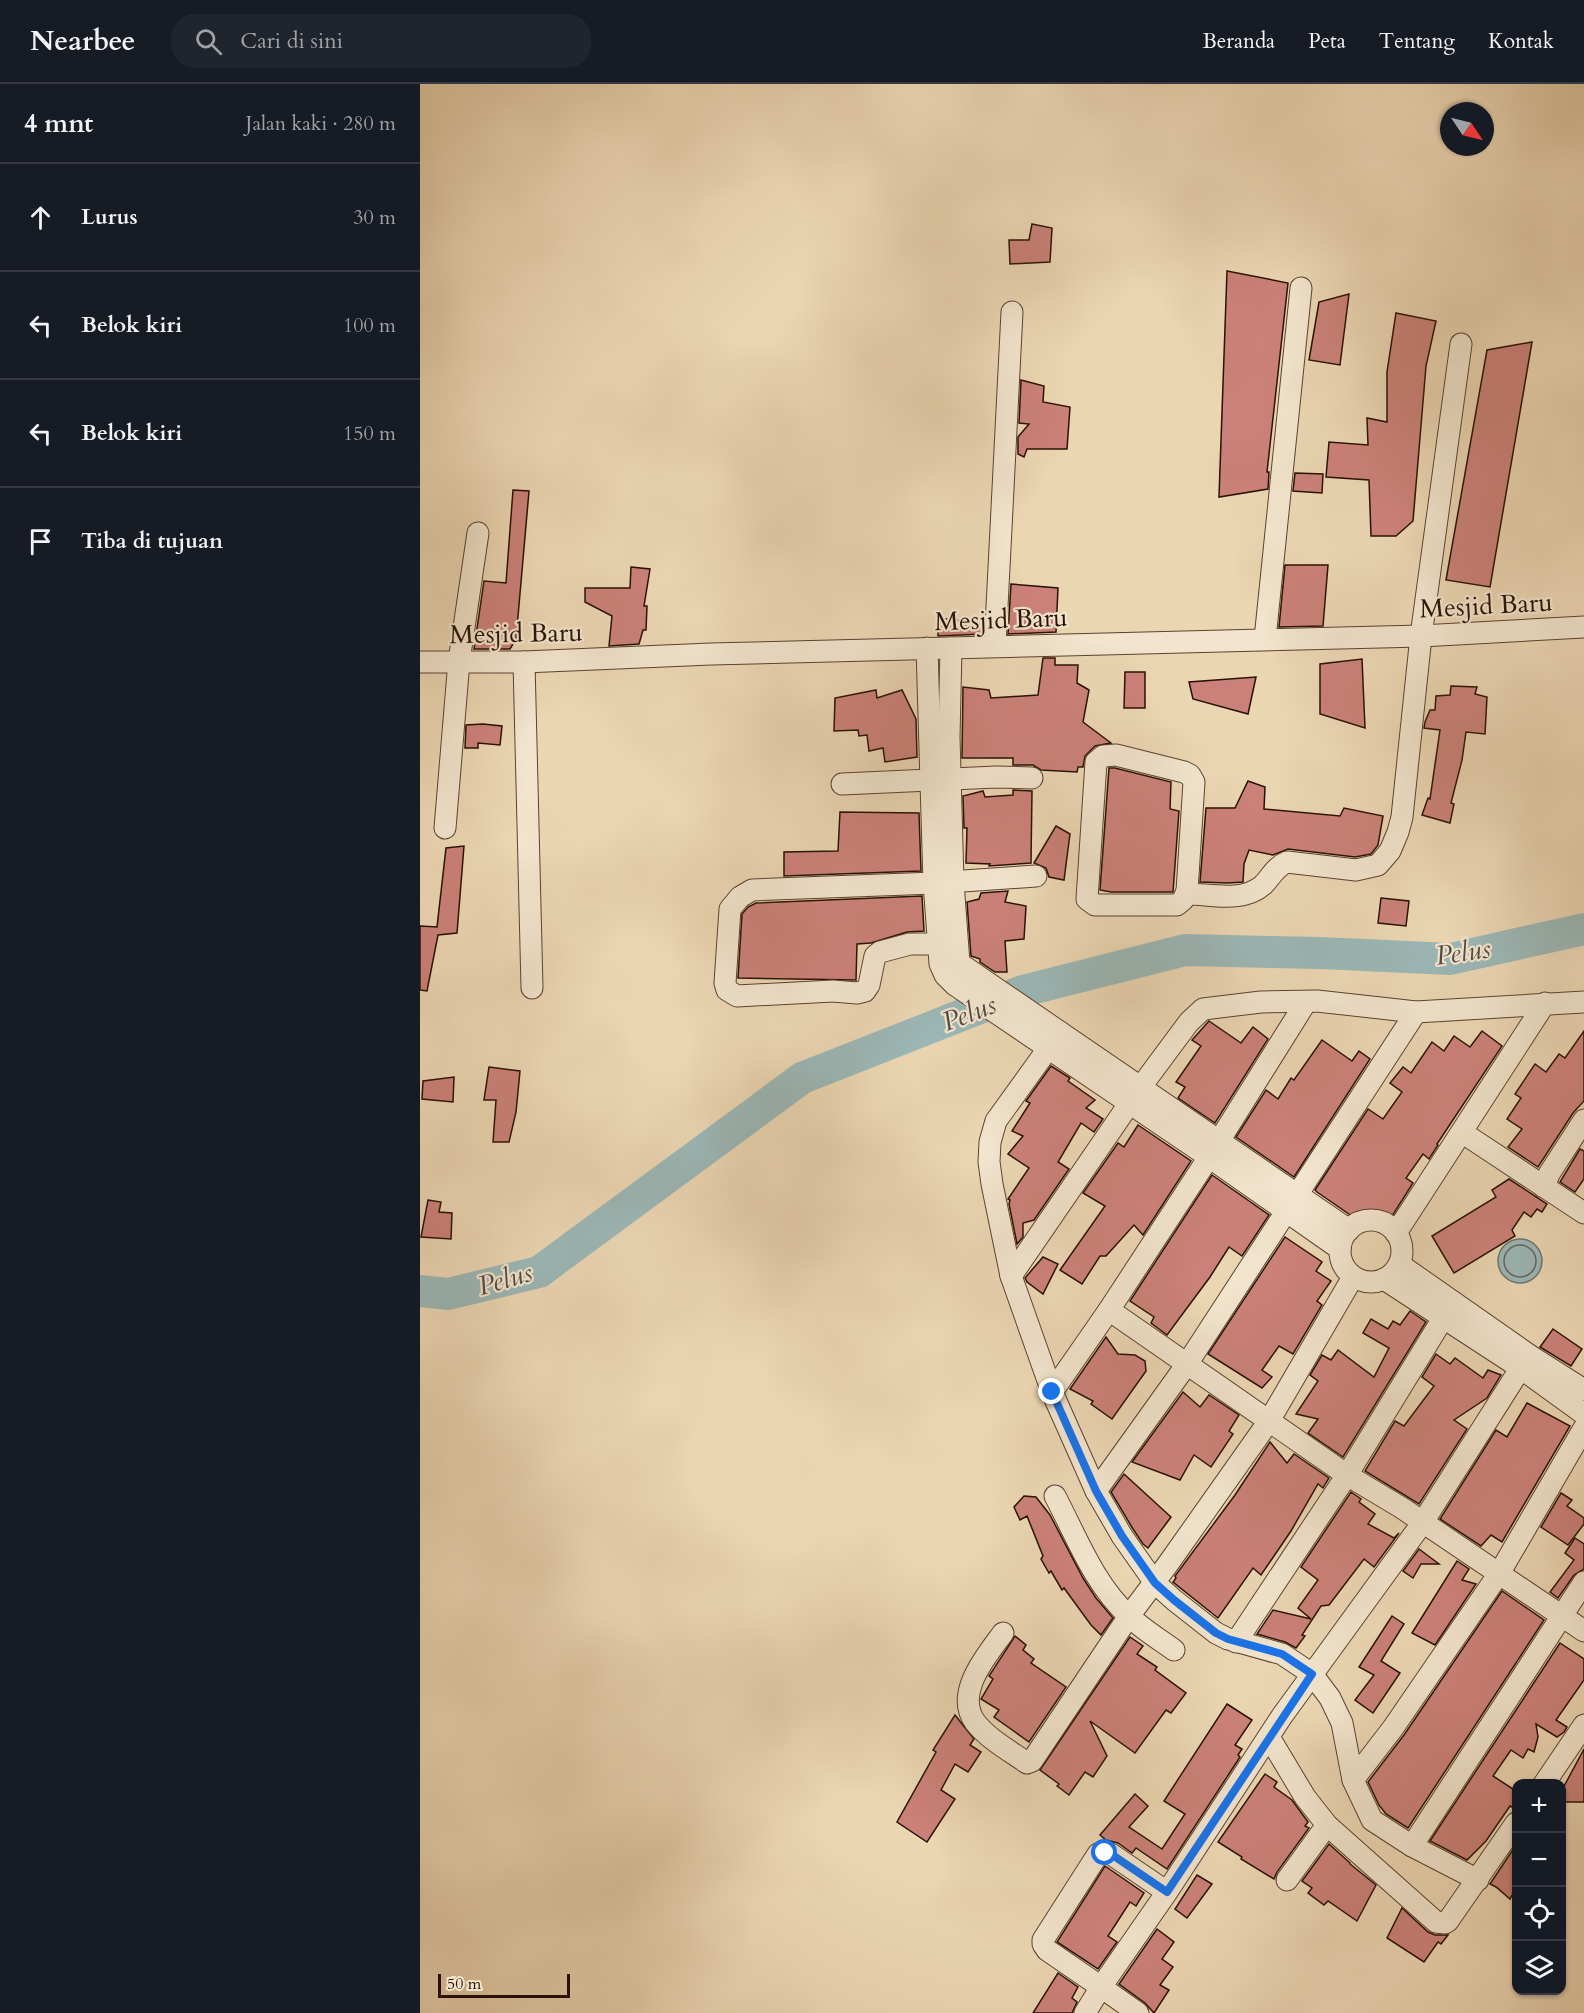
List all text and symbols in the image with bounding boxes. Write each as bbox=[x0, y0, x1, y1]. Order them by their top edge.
search box bbox=[171, 14, 591, 68]
text: Nearbee bbox=[30, 22, 135, 60]
icon: search bbox=[192, 25, 225, 58]
text: Cari di sini bbox=[240, 26, 343, 56]
text: Beranda bbox=[1202, 27, 1275, 56]
text: Peta bbox=[1308, 27, 1346, 56]
text: Tentang bbox=[1379, 27, 1455, 56]
text: Kontak bbox=[1488, 27, 1554, 56]
north arrow bbox=[1440, 102, 1494, 156]
text: 4 mnt bbox=[24, 106, 93, 141]
text: Jalan kaki · 280 m bbox=[246, 110, 396, 137]
icon: ahead bbox=[24, 201, 57, 234]
text: Lurus bbox=[81, 202, 138, 232]
text: 30 m bbox=[353, 204, 396, 231]
icon: left bbox=[24, 309, 57, 342]
text: Belok kiri bbox=[81, 310, 182, 340]
text: 100 m bbox=[343, 312, 396, 339]
icon: left bbox=[24, 417, 57, 450]
text: Belok kiri bbox=[81, 418, 182, 448]
text: 150 m bbox=[343, 420, 396, 447]
icon: arrive bbox=[24, 525, 57, 558]
text: Tiba di tujuan bbox=[81, 526, 223, 556]
street label: Mesjid Baru bbox=[1419, 585, 1553, 626]
street label: Mesjid Baru bbox=[934, 600, 1068, 639]
street label: Mesjid Baru bbox=[449, 615, 583, 652]
water label: Pelus bbox=[1433, 930, 1493, 975]
water label: Pelus bbox=[937, 986, 1002, 1041]
water label: Pelus bbox=[474, 1254, 537, 1305]
route end bbox=[1038, 1378, 1064, 1404]
map controls bbox=[1512, 1779, 1566, 1995]
button: + bbox=[1512, 1779, 1566, 1833]
button: − bbox=[1512, 1833, 1566, 1887]
route start bbox=[1091, 1839, 1117, 1865]
button: locate bbox=[1512, 1887, 1566, 1941]
button: layers bbox=[1512, 1941, 1566, 1995]
scale bar bbox=[438, 1971, 570, 1998]
text: 50 m bbox=[447, 1973, 481, 1995]

